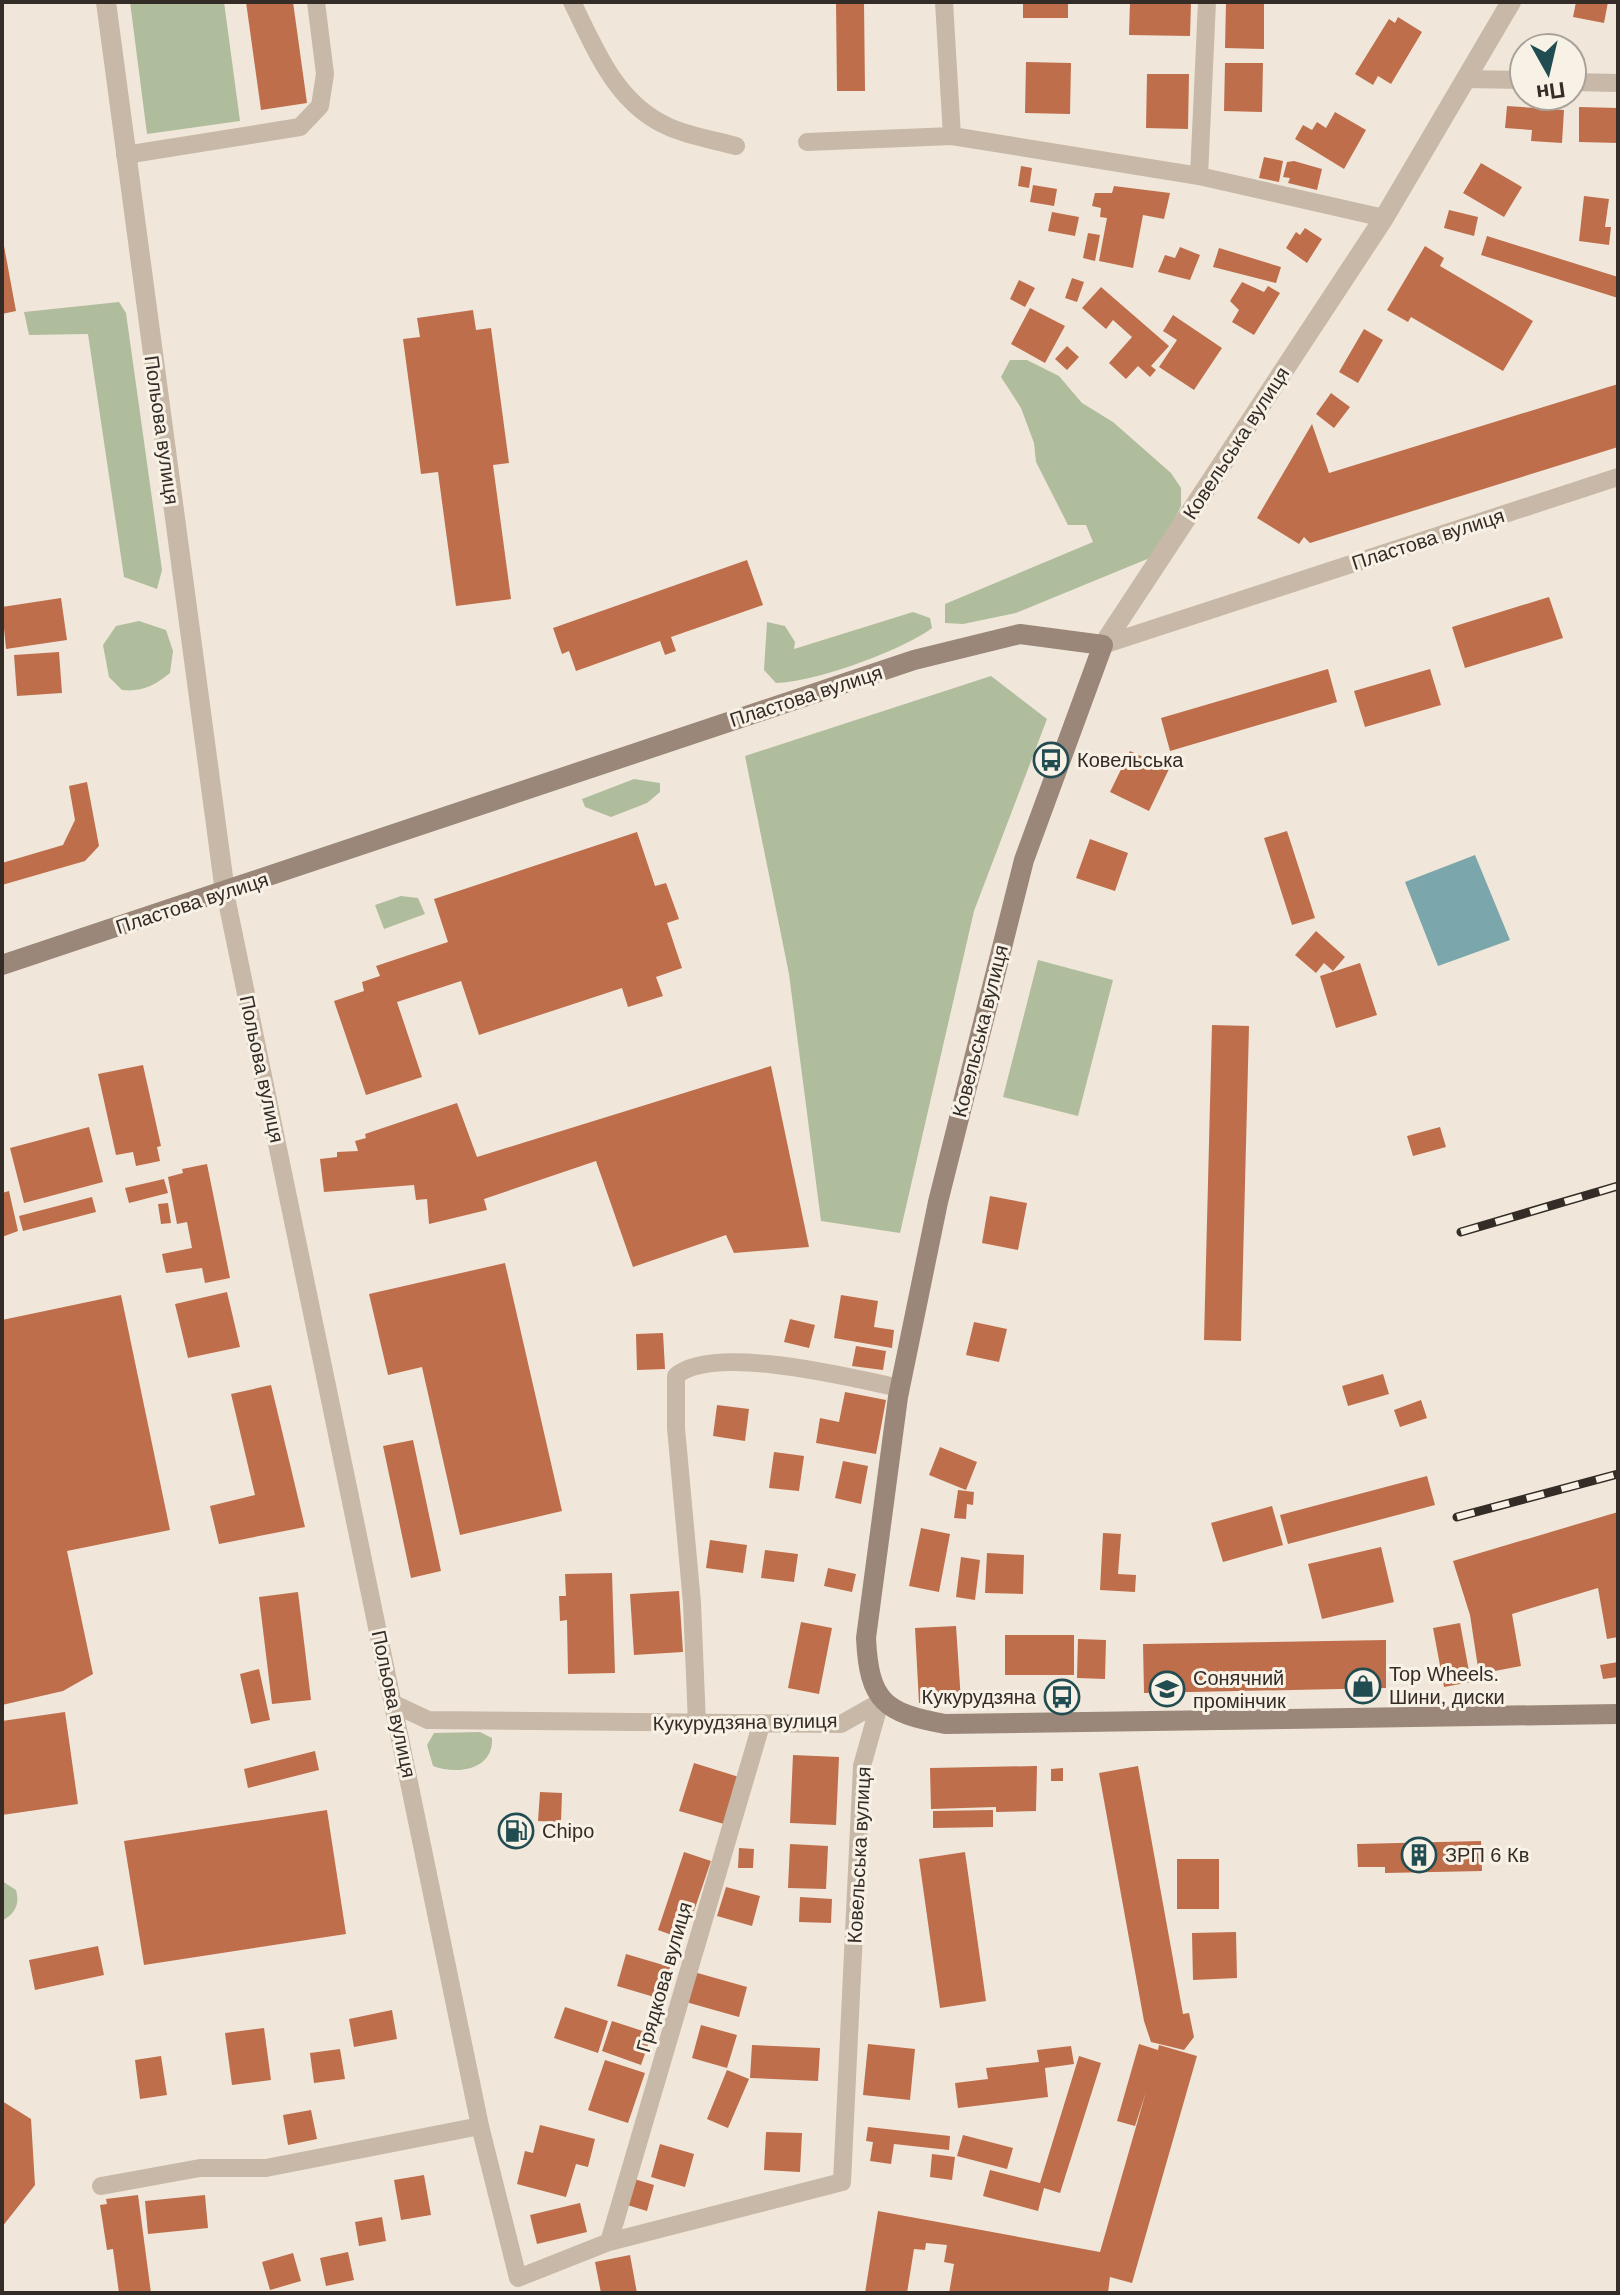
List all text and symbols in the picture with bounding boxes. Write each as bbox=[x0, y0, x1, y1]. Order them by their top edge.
north arrow bbox=[1508, 32, 1588, 112]
text: Пн bbox=[1535, 77, 1567, 106]
street label: Польова вулиця bbox=[141, 354, 183, 506]
street label: Ковельська вулиця bbox=[1179, 363, 1293, 523]
street label: Пластова вулиця bbox=[1349, 504, 1507, 574]
street label: Пластова вулиця bbox=[727, 661, 885, 731]
bus stop icon: Ковельська bbox=[1032, 741, 1070, 779]
place label: Ковельська bbox=[1077, 749, 1184, 771]
street label: Пластова вулиця bbox=[113, 868, 271, 938]
street label: Ковельська вулиця bbox=[948, 943, 1012, 1119]
street label: Польова вулиця bbox=[236, 993, 288, 1145]
street label: Польова вулиця bbox=[368, 1628, 420, 1780]
place label: Top Wheels. Шини, диски bbox=[1389, 1663, 1505, 1708]
place label: Сонячний промінчик bbox=[1193, 1667, 1286, 1712]
shop icon: Top Wheels. Шини, диски bbox=[1344, 1667, 1382, 1705]
school or university icon: Сонячний промінчик bbox=[1148, 1670, 1186, 1708]
bus stop icon: Кукурудзяна bbox=[1043, 1678, 1081, 1716]
place label: Кукурудзяна bbox=[922, 1686, 1037, 1708]
street label: Кукурудзяна вулиця bbox=[652, 1709, 838, 1735]
street label: Ковельська вулиця bbox=[843, 1766, 875, 1944]
fuel station icon: Chipo bbox=[497, 1812, 535, 1850]
place label: Chipo bbox=[542, 1820, 594, 1842]
building icon: ЗРП 6 Кв bbox=[1400, 1836, 1438, 1874]
place label: ЗРП 6 Кв bbox=[1445, 1844, 1529, 1866]
street label: Грядкова вулиця bbox=[632, 1899, 696, 2055]

